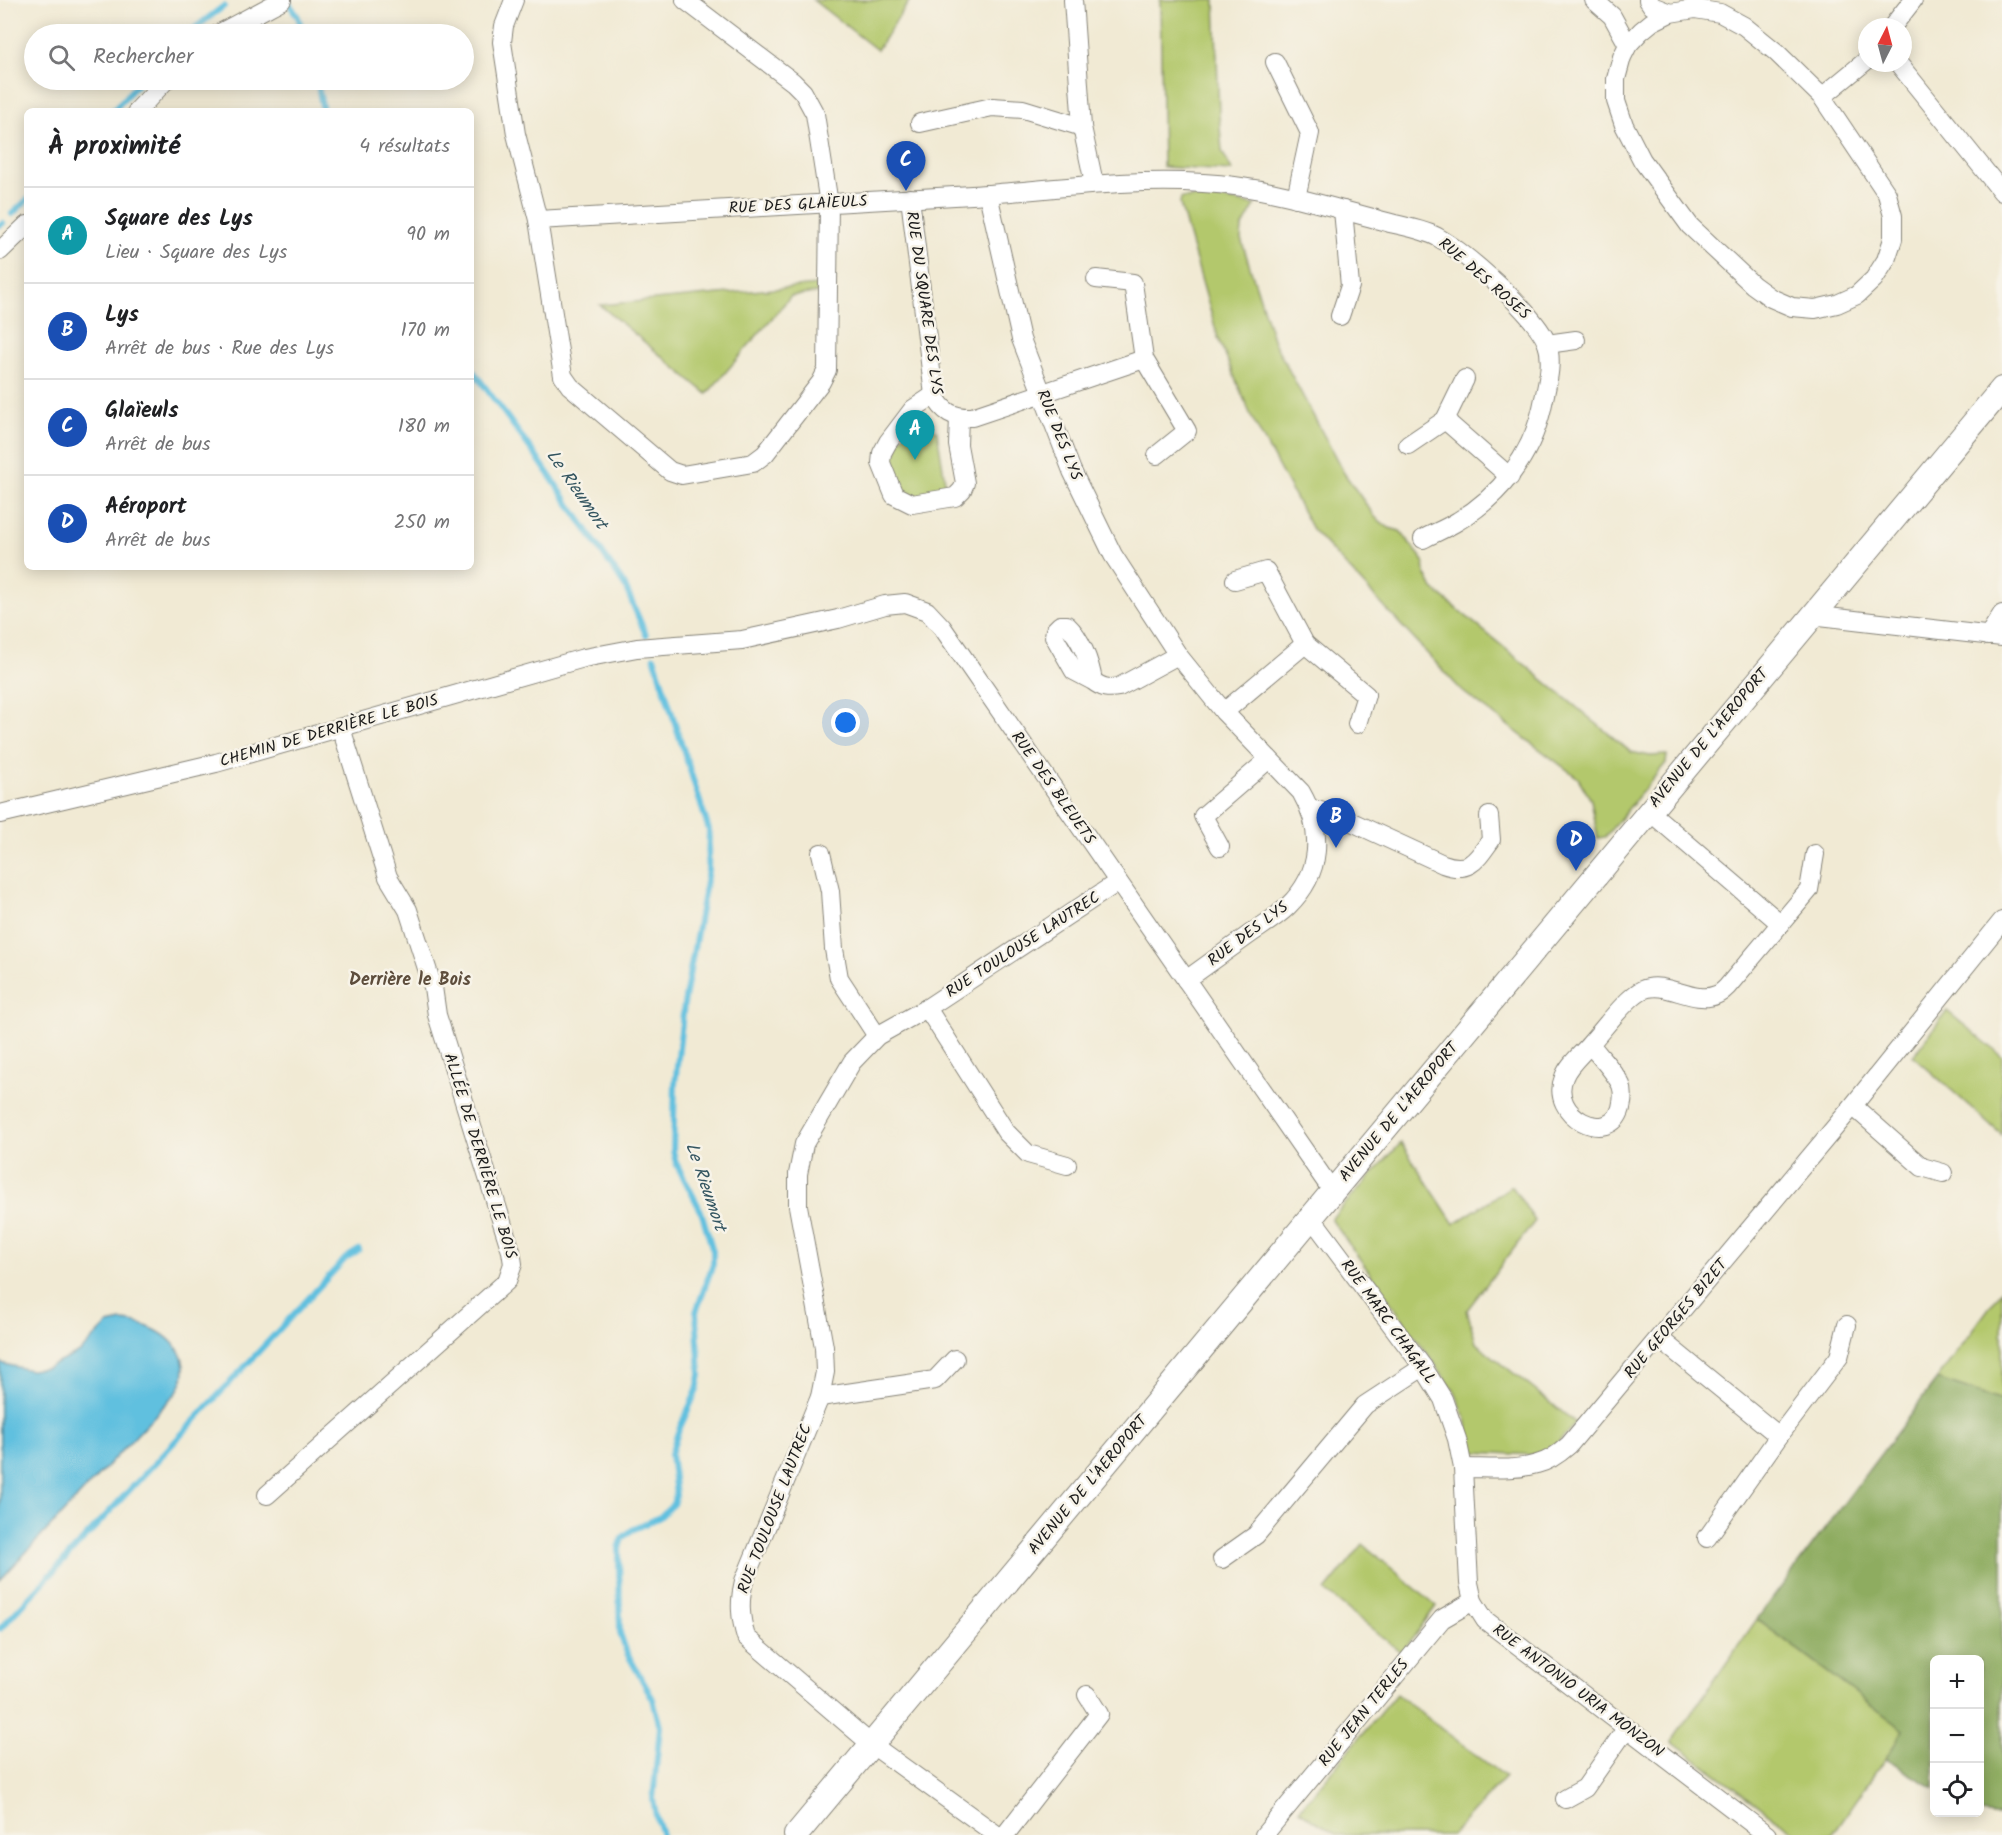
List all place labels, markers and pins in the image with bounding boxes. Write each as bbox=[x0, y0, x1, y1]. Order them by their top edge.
pin: C bbox=[886, 142, 926, 191]
pin: A bbox=[896, 410, 934, 460]
pin: B bbox=[1316, 798, 1356, 848]
pin: D bbox=[1556, 822, 1596, 871]

